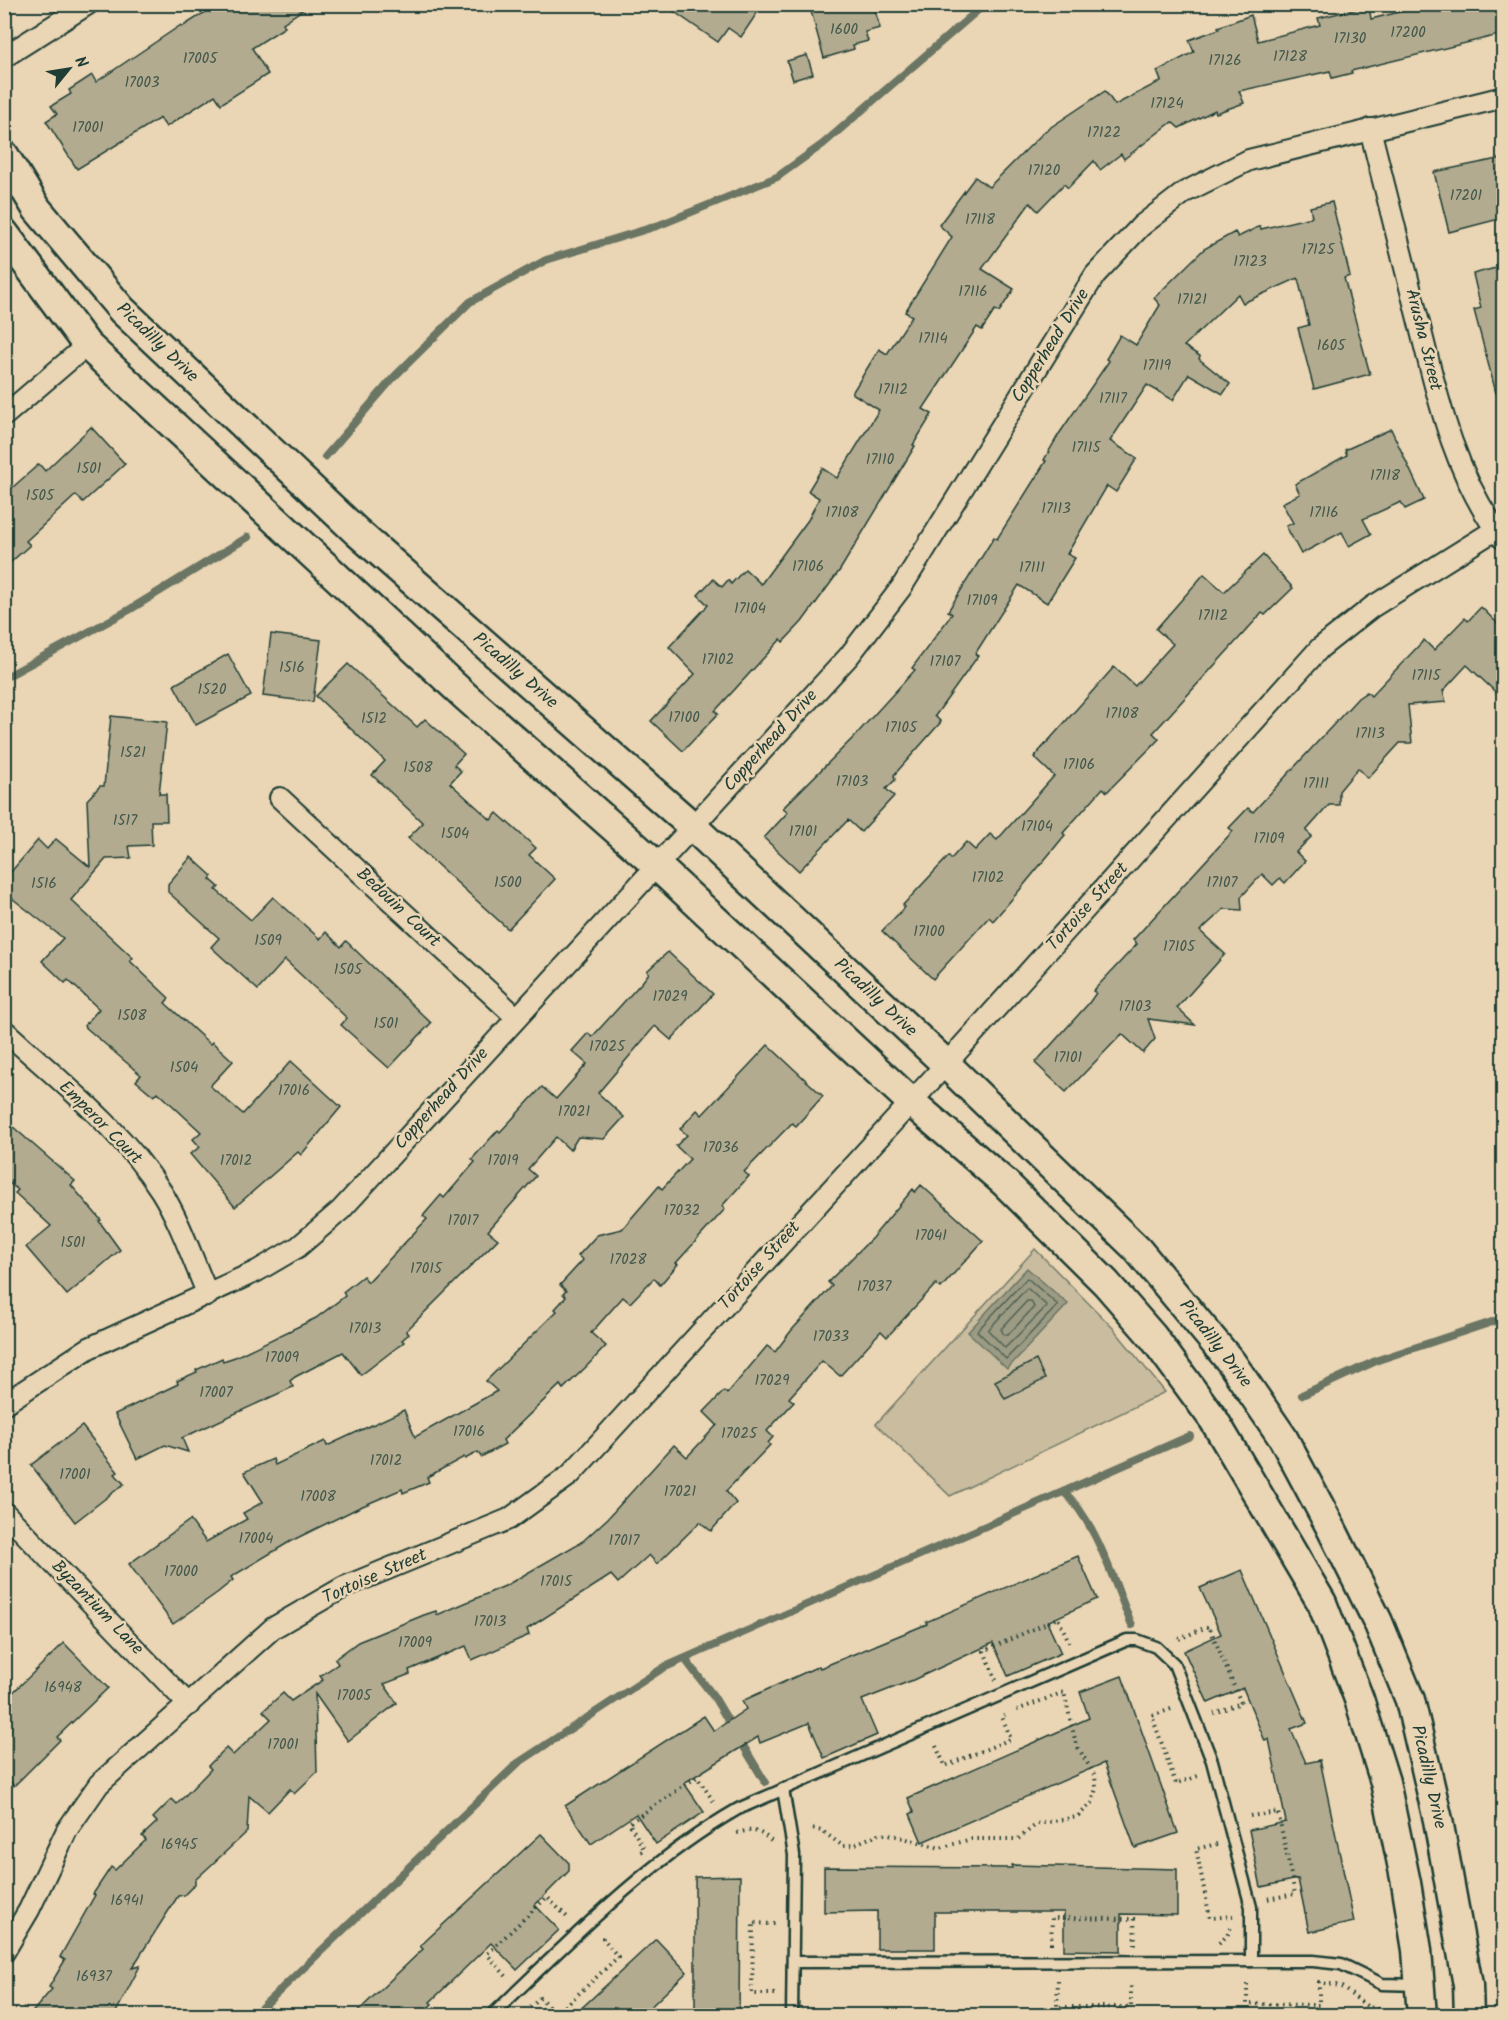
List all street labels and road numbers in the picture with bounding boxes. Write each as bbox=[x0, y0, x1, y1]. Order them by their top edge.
street label: Copperhead Drive bbox=[1004, 283, 1098, 409]
street label: Arusha Street bbox=[1396, 286, 1450, 395]
street label: Picadilly Drive bbox=[109, 296, 205, 390]
street label: Picadilly Drive bbox=[466, 625, 564, 717]
street label: Copperhead Drive bbox=[717, 683, 825, 799]
street label: Tortoise Street bbox=[1040, 855, 1137, 958]
street label: Bedouin Court bbox=[349, 861, 448, 956]
street label: Picadilly Drive bbox=[826, 951, 924, 1045]
street label: Copperhead Drive bbox=[388, 1041, 496, 1157]
street label: Emperor Court bbox=[51, 1074, 150, 1173]
street label: Tortoise Street bbox=[712, 1214, 809, 1317]
street label: Picadilly Drive bbox=[1171, 1293, 1259, 1395]
street label: Tortoise Street bbox=[318, 1541, 433, 1613]
street label: Byzantium Lane bbox=[44, 1554, 150, 1662]
street label: Picadilly Drive bbox=[1402, 1722, 1454, 1832]

